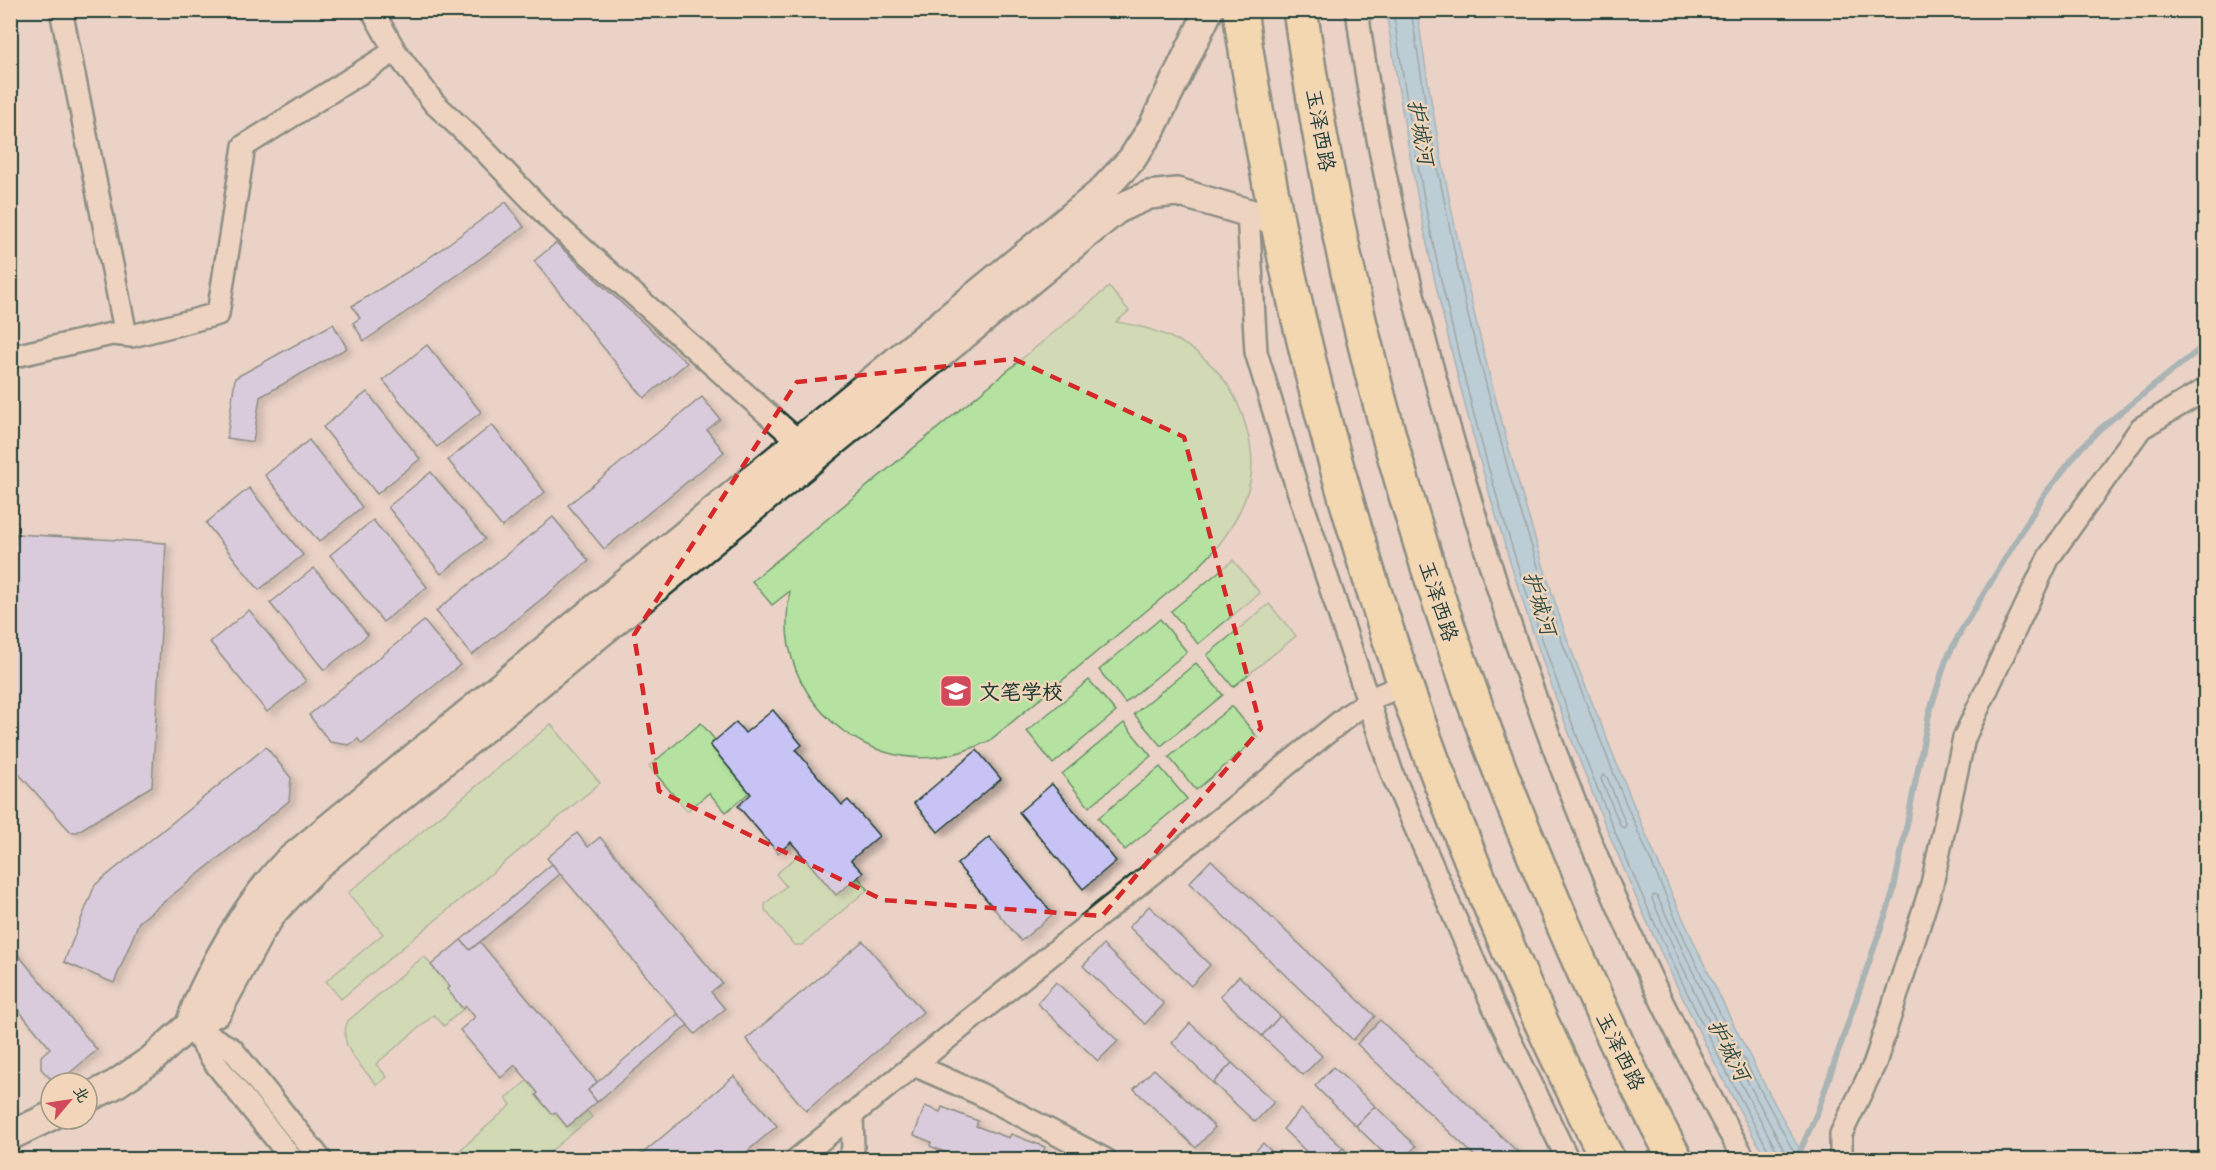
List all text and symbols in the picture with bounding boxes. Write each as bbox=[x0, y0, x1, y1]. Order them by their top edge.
street label: 玉泽西路 bbox=[1301, 86, 1341, 174]
water label: 护城河 bbox=[1402, 97, 1441, 170]
street label: 玉泽西路 bbox=[1414, 557, 1464, 645]
water label: 护城河 bbox=[1517, 567, 1563, 641]
school or university icon: 文笔学校 bbox=[938, 673, 974, 709]
place label: 文笔学校 bbox=[979, 679, 1063, 704]
street label: 玉泽西路 bbox=[1591, 1008, 1651, 1094]
water label: 护城河 bbox=[1702, 1014, 1757, 1088]
north arrow bbox=[39, 1071, 99, 1131]
text: 北 bbox=[69, 1082, 94, 1106]

